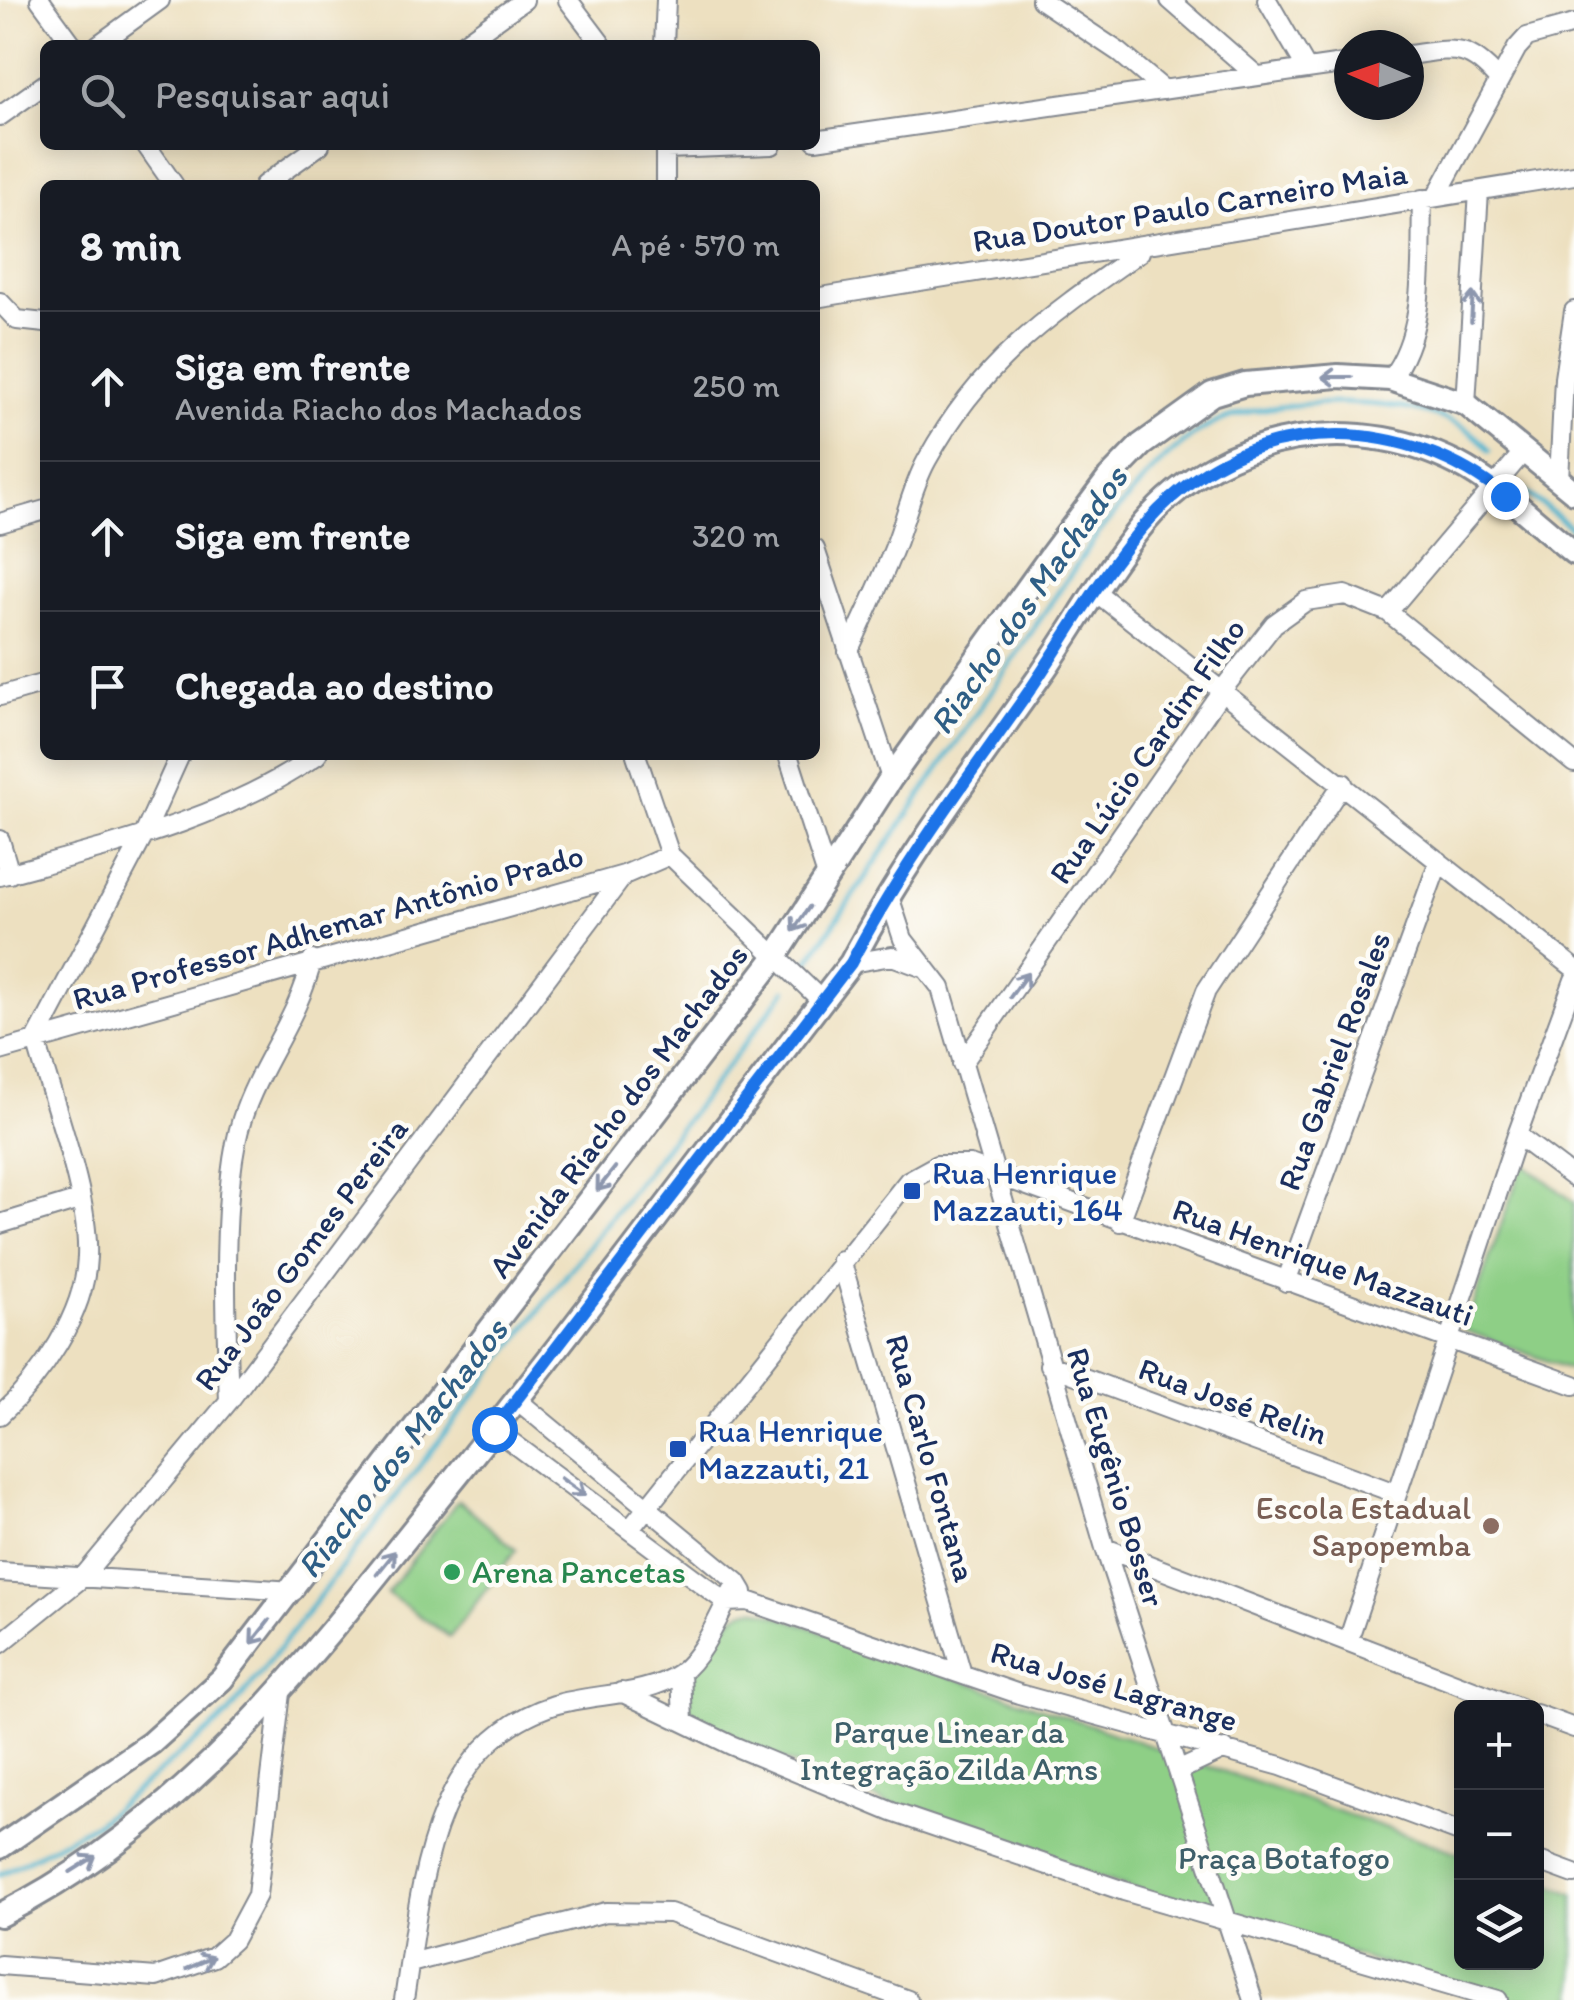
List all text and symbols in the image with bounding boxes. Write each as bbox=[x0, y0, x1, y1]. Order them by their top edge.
north arrow bbox=[1334, 30, 1424, 120]
search box bbox=[40, 40, 820, 150]
icon: search bbox=[75, 68, 130, 123]
text: Pesquisar aqui bbox=[155, 72, 390, 118]
street label: Rua Doutor Paulo Carneiro Maia bbox=[970, 154, 1411, 260]
text: 8 min bbox=[80, 220, 181, 271]
text: A pé · 570 m bbox=[612, 226, 780, 264]
one-way arrow bbox=[1463, 291, 1482, 323]
text: Siga em frente bbox=[175, 344, 411, 390]
icon: ahead bbox=[80, 359, 135, 414]
text: 250 m bbox=[693, 367, 780, 405]
one-way arrow bbox=[1322, 368, 1354, 386]
text: Avenida Riacho dos Machados bbox=[175, 390, 582, 428]
water label: Riacho dos Machados bbox=[920, 457, 1137, 742]
route end bbox=[1483, 474, 1529, 520]
icon: ahead bbox=[80, 509, 135, 564]
text: Siga em frente bbox=[175, 513, 411, 559]
text: 320 m bbox=[692, 517, 780, 555]
street label: Rua Lúcio Cardim Filho bbox=[1041, 611, 1253, 891]
icon: arrive bbox=[80, 659, 135, 714]
text: Chegada ao destino bbox=[175, 663, 494, 709]
street label: Rua Professor Adhemar Antônio Prado bbox=[68, 836, 588, 1018]
one-way arrow bbox=[791, 905, 812, 933]
street label: Rua Gabriel Rosales bbox=[1270, 927, 1398, 1195]
street label: Avenida Riacho dos Machados bbox=[480, 937, 756, 1285]
one-way arrow bbox=[1008, 972, 1029, 999]
street label: Rua João Gomes Pereira bbox=[186, 1110, 416, 1398]
place label: Rua Henrique Mazzauti, 164 bbox=[932, 1154, 1123, 1229]
one-way arrow bbox=[595, 1165, 616, 1192]
marker: Rua Henrique Mazzauti, 164 bbox=[901, 1180, 923, 1202]
street label: Rua Henrique Mazzauti bbox=[1167, 1190, 1479, 1334]
water label: Riacho dos Machados bbox=[288, 1309, 517, 1586]
street label: Rua Carlo Fontana bbox=[878, 1330, 985, 1586]
street label: Rua Eugênio Bosser bbox=[1059, 1343, 1173, 1611]
street label: Rua José Relin bbox=[1133, 1349, 1333, 1453]
route start bbox=[472, 1407, 518, 1453]
place label: Rua Henrique Mazzauti, 21 bbox=[698, 1412, 883, 1487]
marker: Rua Henrique Mazzauti, 21 bbox=[667, 1438, 689, 1460]
one-way arrow bbox=[559, 1476, 586, 1497]
place label: Escola Estadual Sapopemba bbox=[1256, 1489, 1471, 1564]
marker: Escola Estadual Sapopemba bbox=[1480, 1515, 1502, 1537]
one-way arrow bbox=[375, 1550, 396, 1577]
place label: Arena Pancetas bbox=[472, 1553, 686, 1591]
marker: Arena Pancetas bbox=[441, 1561, 463, 1583]
one-way arrow bbox=[249, 1619, 271, 1645]
street label: Rua José Lagrange bbox=[986, 1633, 1242, 1739]
map controls bbox=[1454, 1700, 1544, 1970]
button: + bbox=[1454, 1700, 1544, 1790]
park label: Parque Linear da Integração Zilda Arns bbox=[800, 1713, 1098, 1788]
button: − bbox=[1454, 1790, 1544, 1880]
park label: Praça Botafogo bbox=[1178, 1839, 1390, 1877]
one-way arrow bbox=[68, 1854, 97, 1875]
button: layers bbox=[1454, 1880, 1544, 1970]
one-way arrow bbox=[184, 1953, 214, 1971]

